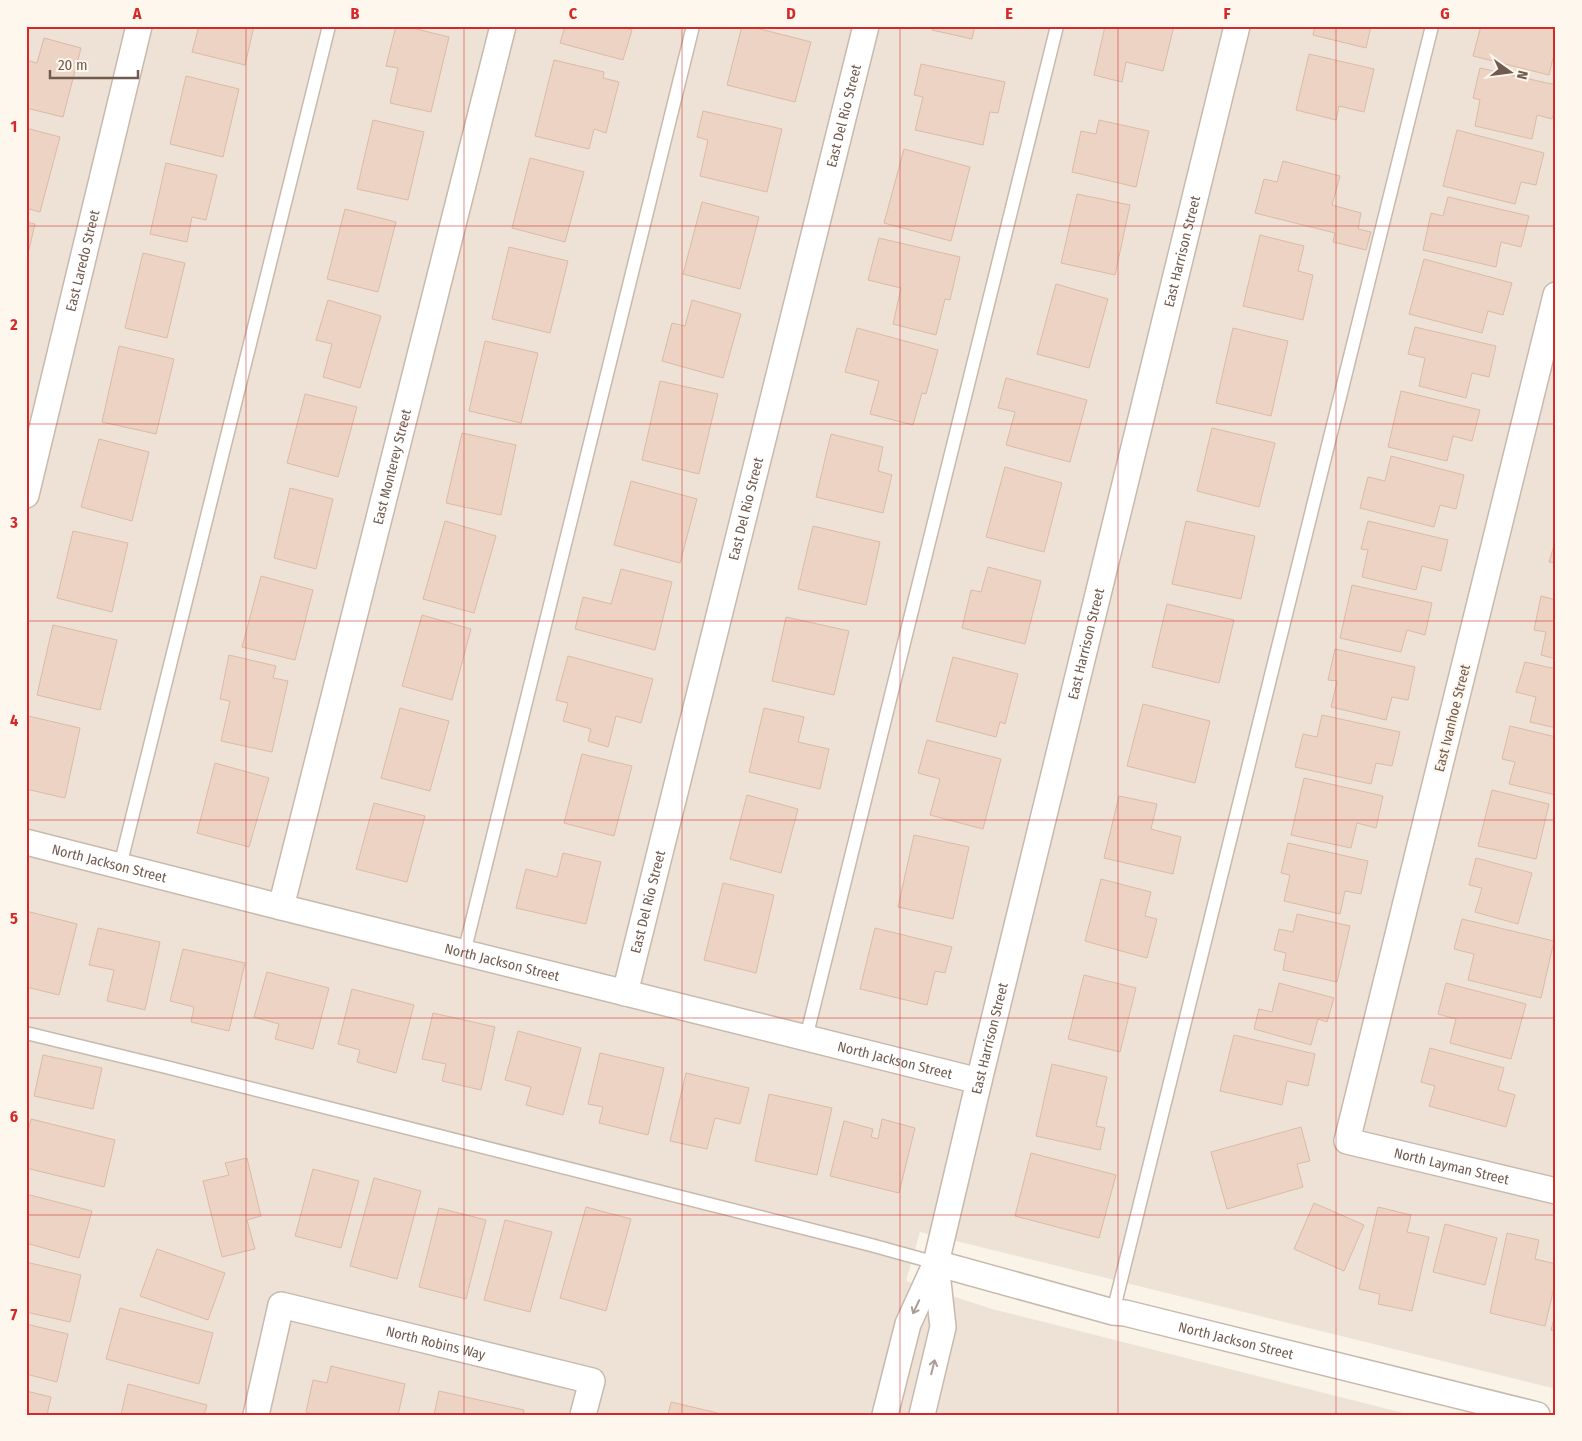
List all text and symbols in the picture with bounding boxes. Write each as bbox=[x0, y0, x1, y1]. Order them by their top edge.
text: A bbox=[132, 4, 142, 23]
text: B bbox=[351, 4, 360, 23]
text: C bbox=[569, 4, 578, 23]
text: D bbox=[786, 4, 796, 23]
text: E bbox=[1005, 4, 1013, 23]
text: F bbox=[1223, 4, 1231, 23]
text: G bbox=[1440, 4, 1450, 23]
scale bar bbox=[50, 48, 138, 80]
north arrow bbox=[1484, 48, 1534, 98]
text: 20 m bbox=[58, 56, 88, 74]
street label: East Del Rio Street bbox=[823, 62, 865, 169]
text: N bbox=[1513, 69, 1531, 81]
text: 1 bbox=[11, 117, 17, 136]
street label: East Harrison Street bbox=[1161, 194, 1204, 309]
street label: East Laredo Street bbox=[62, 208, 103, 313]
text: 2 bbox=[9, 315, 18, 334]
street label: East Monterey Street bbox=[370, 407, 415, 526]
street label: East Del Rio Street bbox=[725, 455, 767, 562]
text: 3 bbox=[9, 513, 18, 532]
street label: East Harrison Street bbox=[1065, 586, 1108, 701]
street label: East Ivanhoe Street bbox=[1431, 662, 1474, 774]
text: 4 bbox=[10, 711, 18, 730]
street label: North Jackson Street bbox=[50, 841, 169, 887]
street label: East Del Rio Street bbox=[627, 848, 669, 955]
text: 5 bbox=[10, 909, 18, 928]
street label: North Jackson Street bbox=[443, 940, 562, 985]
street label: East Harrison Street bbox=[968, 980, 1012, 1096]
street label: North Jackson Street bbox=[836, 1038, 955, 1083]
text: 6 bbox=[10, 1107, 18, 1126]
street label: North Layman Street bbox=[1392, 1145, 1511, 1189]
one-way arrow bbox=[910, 1299, 920, 1314]
text: 7 bbox=[11, 1305, 18, 1324]
street label: North Jackson Street bbox=[1177, 1319, 1295, 1363]
street label: North Robins Way bbox=[384, 1323, 488, 1364]
one-way arrow bbox=[929, 1360, 938, 1376]

